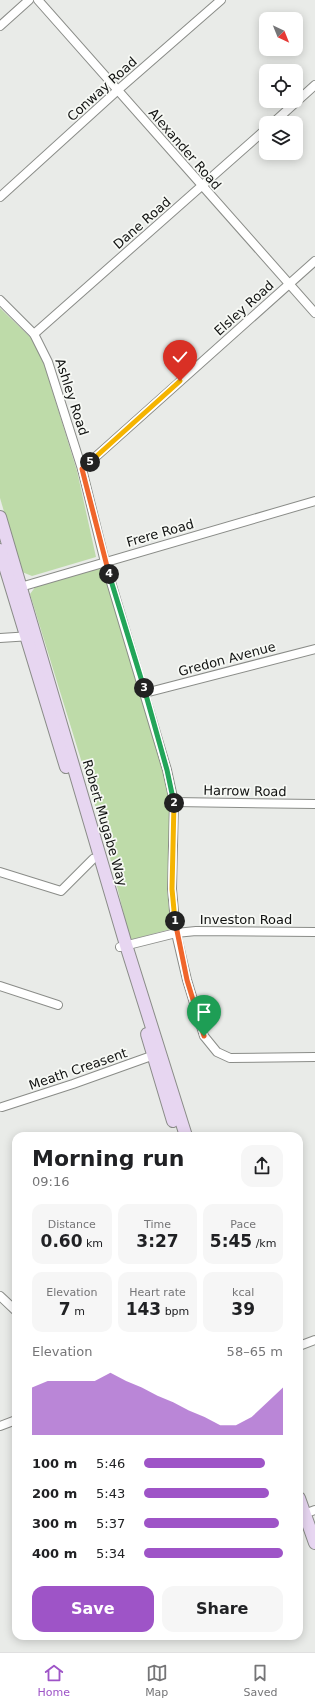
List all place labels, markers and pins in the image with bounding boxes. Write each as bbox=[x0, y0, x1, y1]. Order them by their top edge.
pin bbox=[163, 340, 197, 381]
pin: 5 bbox=[80, 452, 100, 472]
pin: 4 bbox=[99, 564, 119, 584]
pin: 3 bbox=[134, 678, 154, 698]
pin: 2 bbox=[164, 793, 184, 813]
pin: 1 bbox=[165, 911, 185, 931]
pin bbox=[187, 995, 221, 1036]

